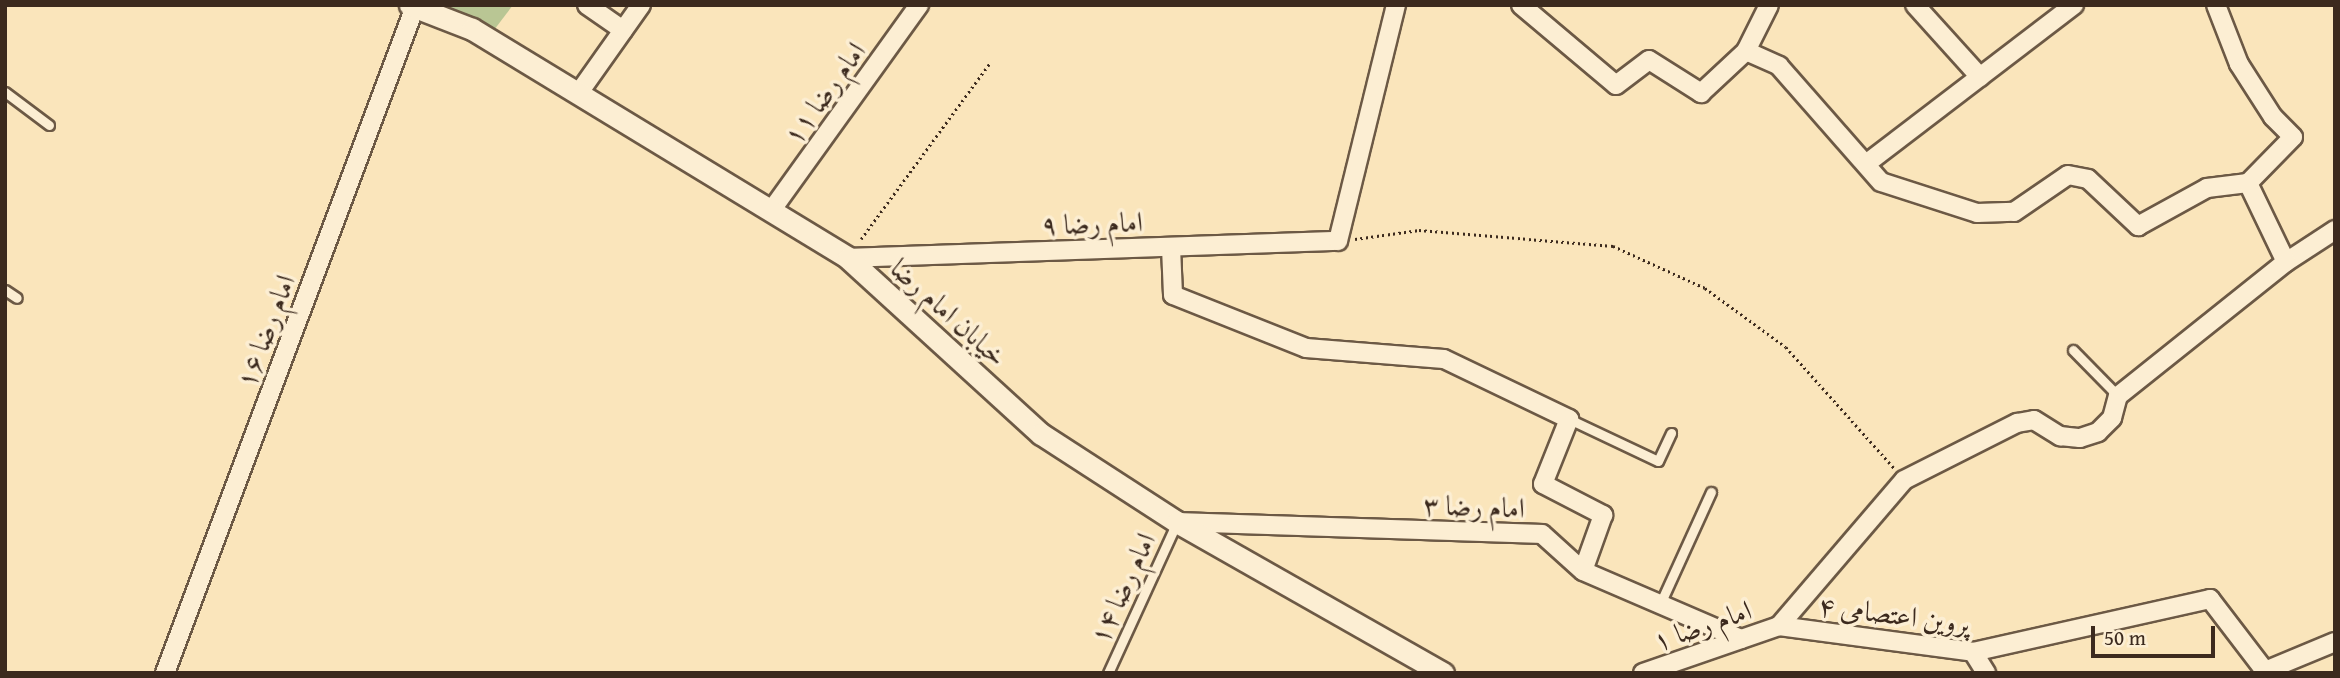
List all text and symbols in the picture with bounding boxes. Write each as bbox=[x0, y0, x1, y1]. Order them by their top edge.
street label: امام رضا ۱۱ bbox=[776, 35, 872, 151]
street label: امام رضا ۹ bbox=[1041, 204, 1143, 242]
street label: خیابان امام رضا bbox=[884, 251, 1014, 373]
street label: امام رضا ۱۶ bbox=[228, 270, 302, 392]
street label: امام رضا ۳ bbox=[1423, 487, 1525, 525]
street label: امام رضا ۱۴ bbox=[1082, 527, 1162, 649]
street label: پروین اعتصامی ۴ bbox=[1816, 588, 1972, 640]
street label: امام رضا ۱ bbox=[1648, 593, 1756, 657]
scale bar bbox=[2095, 612, 2219, 656]
text: 50 m bbox=[2104, 622, 2146, 653]

